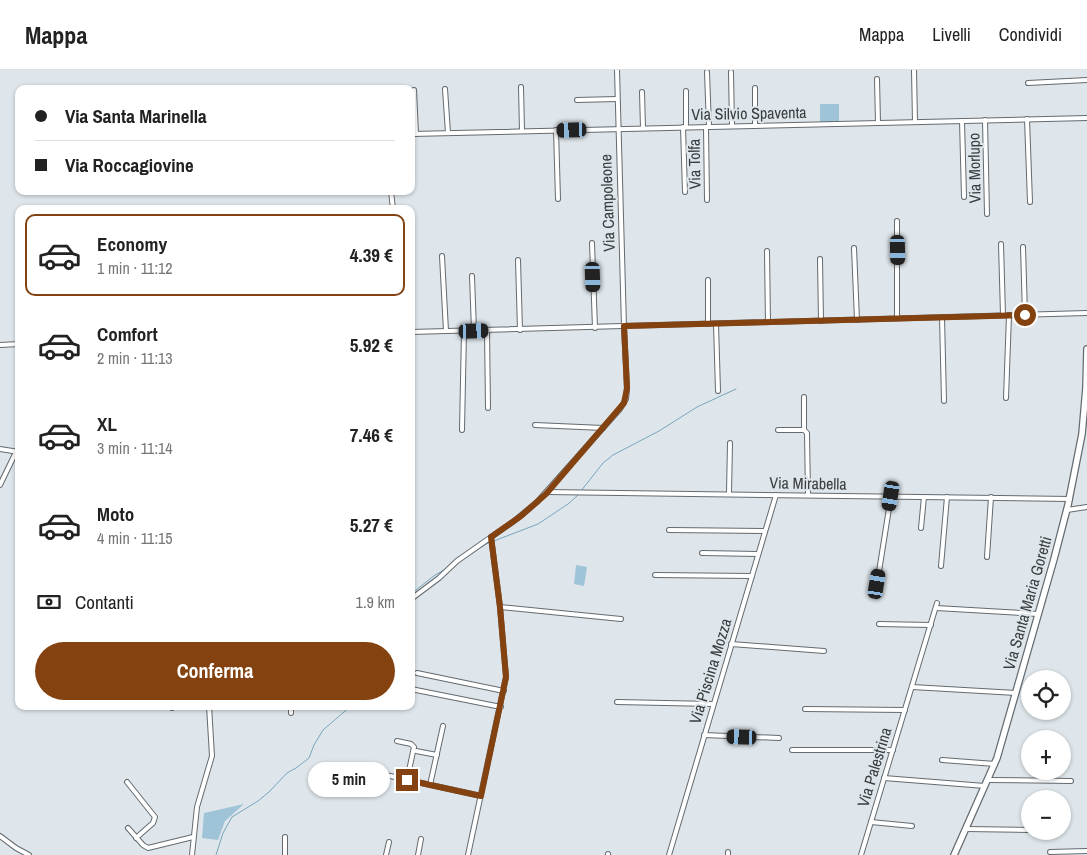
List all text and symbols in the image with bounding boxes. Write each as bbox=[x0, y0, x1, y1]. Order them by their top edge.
text: Mappa bbox=[25, 19, 87, 51]
text: Mappa bbox=[859, 22, 904, 47]
text: Livelli bbox=[932, 22, 971, 47]
text: Condividi bbox=[999, 22, 1062, 47]
street label: Via Silvio Spaventa bbox=[691, 101, 807, 125]
text: Via Santa Marinella bbox=[65, 103, 207, 129]
car bbox=[556, 122, 587, 138]
street label: Via Morlupo bbox=[962, 133, 986, 203]
street label: Via Tolfa bbox=[683, 138, 705, 189]
text: Via Roccagiovine bbox=[65, 152, 194, 178]
street label: Via Campoleone bbox=[594, 154, 620, 252]
text: Economy bbox=[97, 231, 167, 257]
icon: car bbox=[37, 233, 82, 278]
car bbox=[890, 235, 905, 265]
text: 4.39 € bbox=[350, 242, 393, 268]
text: 1 min · 11:12 bbox=[97, 257, 173, 279]
car bbox=[584, 262, 601, 292]
route start bbox=[1014, 304, 1036, 326]
text: Comfort bbox=[97, 321, 158, 347]
icon: car bbox=[37, 323, 82, 368]
car bbox=[458, 323, 489, 339]
text: 5.92 € bbox=[350, 332, 393, 358]
text: 2 min · 11:13 bbox=[97, 347, 173, 369]
text: XL bbox=[97, 411, 117, 437]
icon: car bbox=[37, 413, 82, 458]
text: 7.46 € bbox=[350, 422, 393, 448]
text: 3 min · 11:14 bbox=[97, 437, 173, 459]
street label: Via Mirabella bbox=[769, 471, 847, 495]
car bbox=[881, 480, 900, 512]
text: Moto bbox=[97, 501, 134, 527]
icon: car bbox=[37, 503, 82, 548]
text: 5.27 € bbox=[350, 512, 393, 538]
text: 4 min · 11:15 bbox=[97, 527, 173, 549]
street label: Via Santa Maria Goretti bbox=[997, 533, 1057, 673]
car bbox=[867, 568, 886, 600]
icon: cash bbox=[35, 588, 63, 616]
text: Contanti bbox=[75, 589, 134, 615]
text: 1.9 km bbox=[356, 591, 395, 613]
street label: Via Piscina Mozza bbox=[684, 615, 737, 726]
button: Conferma bbox=[35, 642, 395, 700]
map controls bbox=[1021, 670, 1071, 840]
button: locate bbox=[1021, 670, 1071, 720]
street label: Via Palestrina bbox=[851, 724, 897, 810]
car bbox=[726, 729, 757, 745]
button: + bbox=[1021, 730, 1071, 780]
callout: 5 min bbox=[307, 762, 390, 798]
text: 5 min bbox=[332, 768, 366, 790]
route end bbox=[396, 769, 418, 791]
button: − bbox=[1021, 790, 1071, 840]

